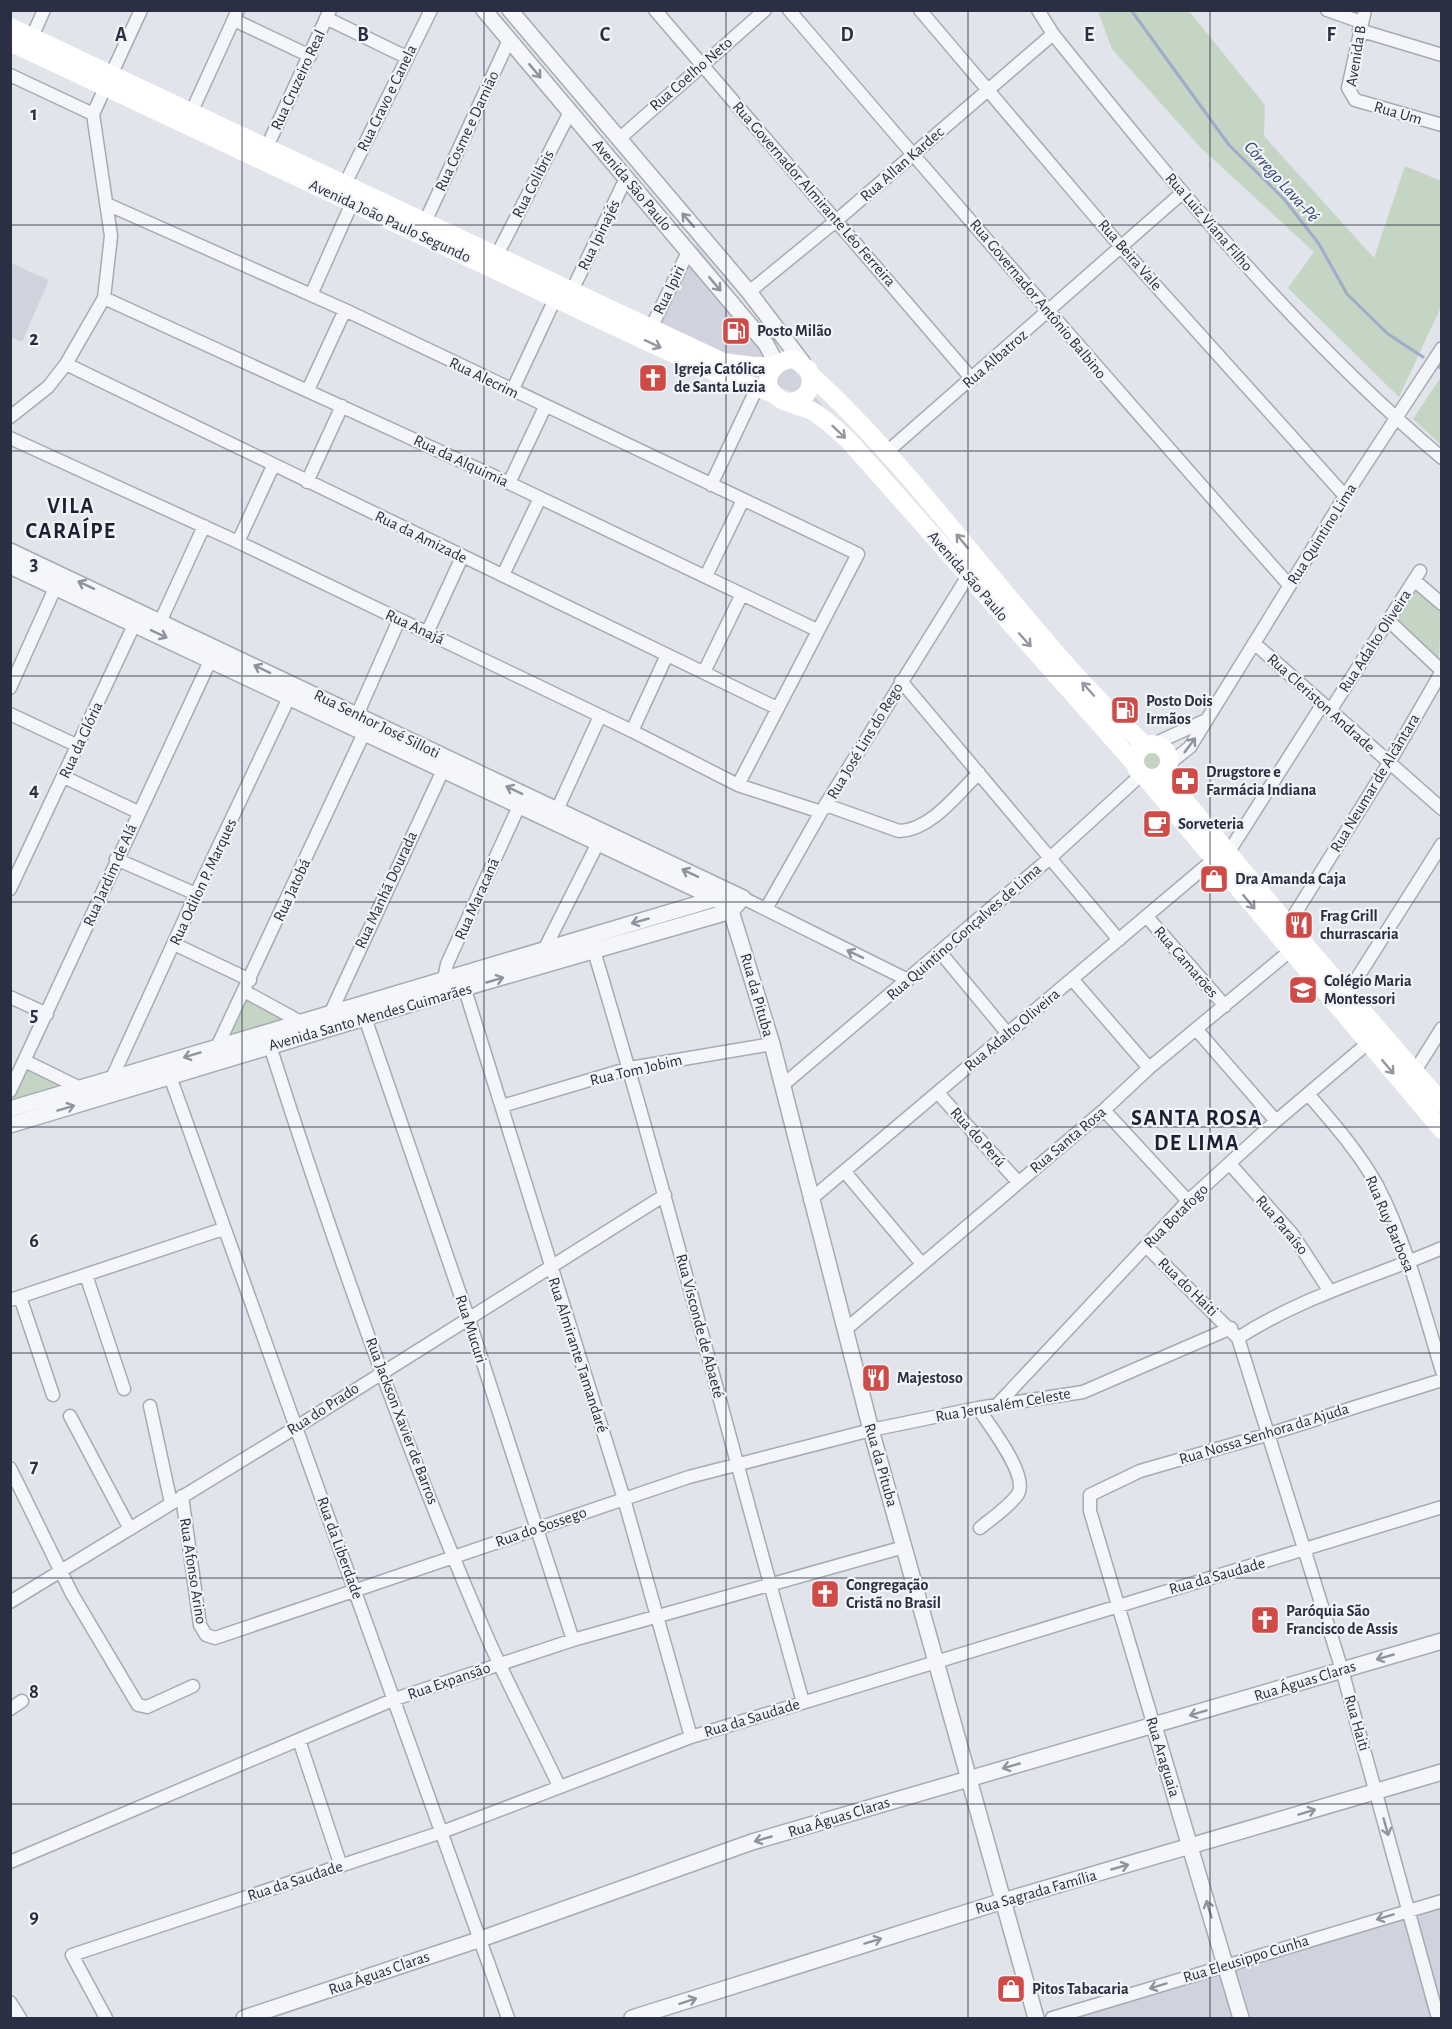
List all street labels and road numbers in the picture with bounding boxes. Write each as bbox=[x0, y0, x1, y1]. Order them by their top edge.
street label: Avenida B bbox=[1343, 24, 1369, 88]
street label: Rua Cruzeiro Real bbox=[268, 28, 328, 132]
street label: Rua Coelho Neto bbox=[647, 34, 735, 114]
street label: Rua Cravo e Canela bbox=[354, 42, 420, 154]
street label: Rua Cosme e Damião bbox=[432, 68, 502, 194]
street label: Rua Governador Almirante Léo Ferreira bbox=[729, 98, 899, 290]
street label: Rua Um bbox=[1372, 99, 1424, 127]
street label: Rua Allan Kardec bbox=[857, 124, 947, 204]
street label: Avenida São Paulo bbox=[589, 136, 675, 234]
street label: Rua Colibris bbox=[509, 148, 557, 220]
street label: Rua Luiz Viana Filho bbox=[1162, 170, 1256, 274]
street label: Avenida João Paulo Segundo bbox=[307, 177, 473, 266]
street label: Rua Ipinajés bbox=[575, 197, 624, 273]
street label: Rua Governador Antônio Balbino bbox=[967, 216, 1109, 382]
street label: Rua Beira Vale bbox=[1095, 216, 1165, 294]
street label: Rua Ipiri bbox=[650, 263, 688, 317]
street label: Rua Albatroz bbox=[960, 326, 1031, 391]
street label: Rua Alecrim bbox=[447, 354, 521, 402]
street label: Rua da Alquimia bbox=[411, 432, 511, 490]
street label: Rua Quintino Lima bbox=[1285, 481, 1360, 588]
street label: Rua da Amizade bbox=[372, 508, 470, 566]
street label: Avenida São Paulo bbox=[925, 528, 1011, 624]
street label: Rua Adalto Oliveira bbox=[1336, 587, 1414, 695]
street label: Rua Anajá bbox=[383, 606, 447, 648]
street label: Rua Cleriston Andrade bbox=[1264, 651, 1378, 755]
street label: Rua José Lins do Rego bbox=[824, 680, 906, 802]
street label: Rua Senhor José Silloti bbox=[311, 687, 443, 761]
street label: Rua da Glória bbox=[56, 699, 106, 781]
street label: Rua Neumar de Alcântara bbox=[1327, 711, 1423, 855]
street label: Rua Odilon P. Marques bbox=[167, 816, 239, 948]
street label: Rua Jardim de Alá bbox=[80, 821, 140, 929]
street label: Rua Manhã Dourada bbox=[352, 829, 420, 951]
street label: Rua Jatobá bbox=[271, 856, 313, 924]
street label: Rua Maracanã bbox=[452, 856, 502, 942]
street label: Rua Quintino Gonçalves de Lima bbox=[884, 861, 1045, 1004]
street label: Rua Camarões bbox=[1151, 923, 1221, 1001]
street label: Rua da Pituba bbox=[737, 951, 777, 1039]
street label: Avenida Santo Mendes Guimarães bbox=[267, 980, 473, 1054]
street label: Rua Adalto Oliveira bbox=[961, 986, 1063, 1074]
street label: Rua Tom Jobim bbox=[588, 1052, 684, 1088]
street label: Rua do Perú bbox=[947, 1104, 1009, 1170]
street label: Rua Santa Rosa bbox=[1027, 1104, 1109, 1176]
street label: Rua Ruy Barbosa bbox=[1362, 1173, 1418, 1275]
street label: Rua Botafogo bbox=[1141, 1181, 1211, 1251]
street label: Rua Paraíso bbox=[1253, 1192, 1311, 1258]
street label: Rua Visconde de Abaeté bbox=[673, 1252, 727, 1400]
street label: Rua do Haiti bbox=[1155, 1255, 1221, 1319]
street label: Rua Almirante Tamandaré bbox=[545, 1275, 611, 1435]
street label: Rua Mucuri bbox=[453, 1293, 489, 1365]
street label: Rua Jackson Xavier de Barros bbox=[363, 1335, 441, 1507]
street label: Rua do Prado bbox=[284, 1380, 362, 1438]
street label: Rua Jerusalém Celeste bbox=[934, 1385, 1072, 1425]
street label: Rua Nossa Senhora da Ajuda bbox=[1177, 1401, 1351, 1468]
street label: Rua da Pituba bbox=[861, 1421, 901, 1509]
street label: Rua da Liberdade bbox=[314, 1495, 366, 1601]
street label: Rua do Sossego bbox=[493, 1504, 589, 1550]
street label: Rua Afonso Arino bbox=[177, 1517, 209, 1625]
street label: Rua da Saudade bbox=[1167, 1555, 1267, 1597]
street label: Rua Águas Claras bbox=[1252, 1656, 1358, 1704]
street label: Rua Expansão bbox=[406, 1659, 492, 1703]
street label: Rua Haiti bbox=[1341, 1693, 1373, 1753]
street label: Rua da Saudade bbox=[702, 1696, 802, 1740]
street label: Rua Araguaia bbox=[1143, 1715, 1183, 1799]
street label: Rua Águas Claras bbox=[786, 1792, 892, 1840]
street label: Rua da Saudade bbox=[245, 1858, 345, 1904]
street label: Rua Sagrada Família bbox=[973, 1867, 1099, 1917]
street label: Rua Eleusippo Cunha bbox=[1181, 1932, 1311, 1986]
street label: Rua Águas Claras bbox=[326, 1946, 432, 1998]

